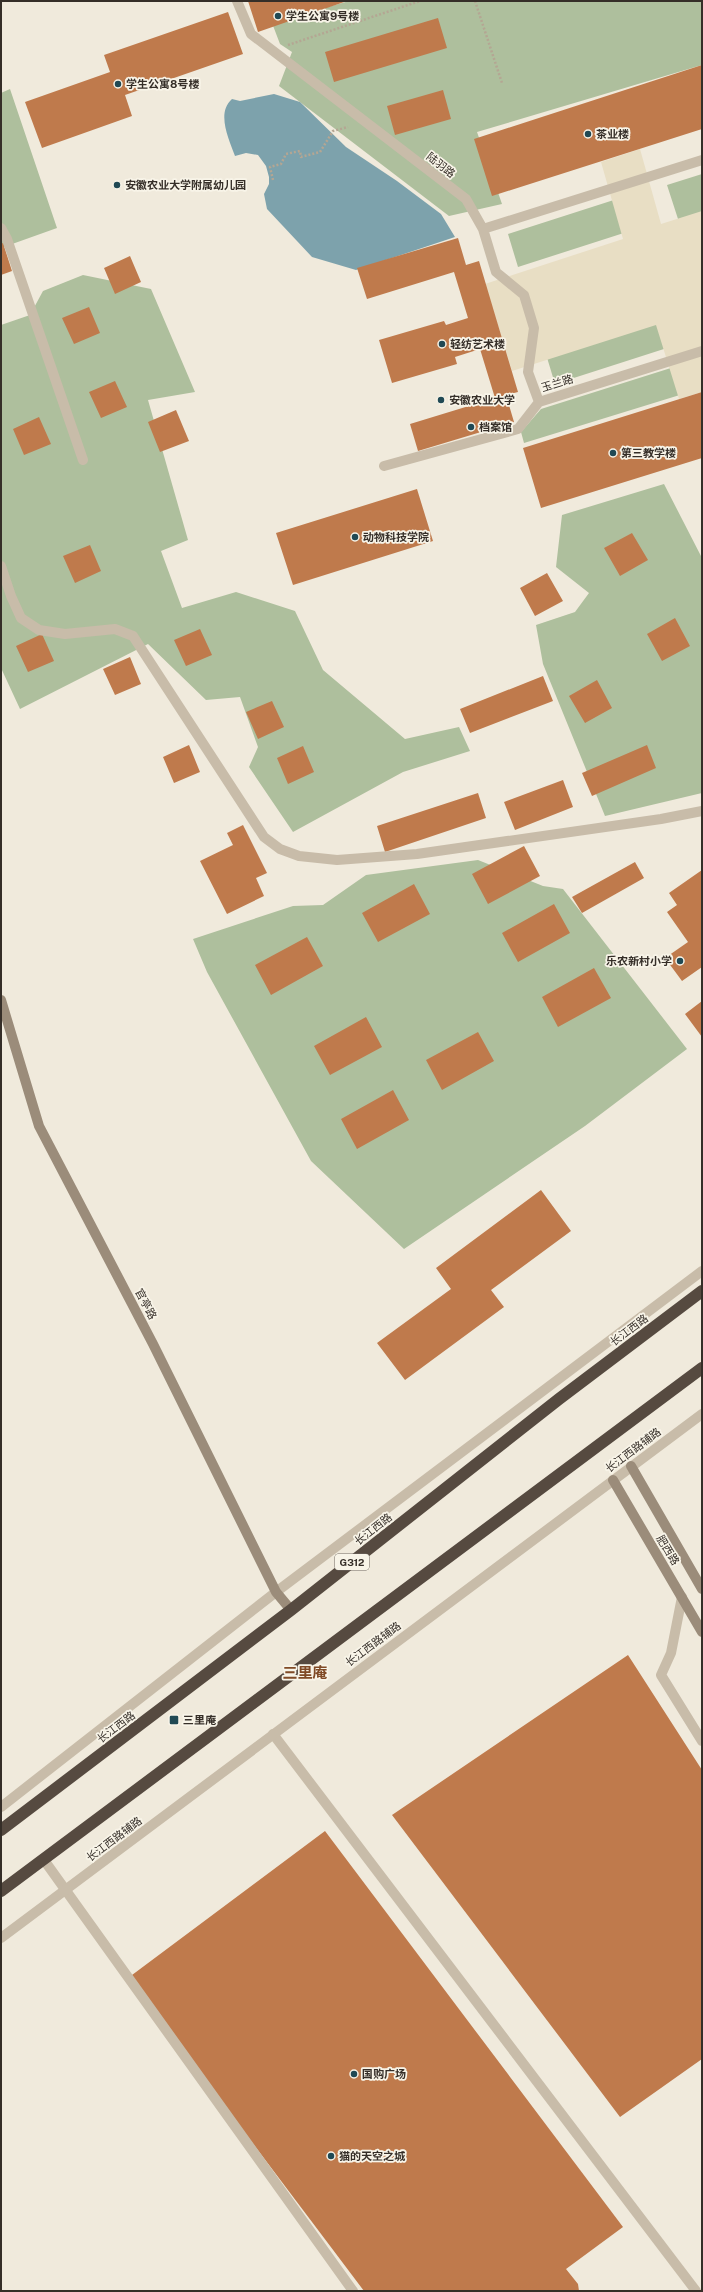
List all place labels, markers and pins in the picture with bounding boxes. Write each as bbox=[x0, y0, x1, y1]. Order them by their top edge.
place label: 学生公寓9号楼 bbox=[286, 10, 359, 22]
marker: 学生公寓9号楼 bbox=[273, 11, 283, 21]
place label: 学生公寓8号楼 bbox=[126, 78, 199, 90]
marker: 学生公寓8号楼 bbox=[113, 79, 123, 89]
place label: 茶业楼 bbox=[596, 128, 629, 140]
marker: 茶业楼 bbox=[583, 129, 593, 139]
place label: 安徽农业大学附属幼儿园 bbox=[125, 179, 246, 191]
marker: 安徽农业大学附属幼儿园 bbox=[112, 180, 122, 190]
place label: 轻纺艺术楼 bbox=[450, 338, 505, 350]
marker: 轻纺艺术楼 bbox=[437, 339, 447, 349]
place label: 安徽农业大学 bbox=[449, 394, 515, 406]
marker: 安徽农业大学 bbox=[436, 395, 446, 405]
place label: 档案馆 bbox=[479, 421, 512, 433]
marker: 档案馆 bbox=[466, 422, 476, 432]
place label: 第三教学楼 bbox=[621, 447, 676, 459]
marker: 第三教学楼 bbox=[608, 448, 618, 458]
place label: 动物科技学院 bbox=[363, 531, 429, 543]
marker: 动物科技学院 bbox=[350, 532, 360, 542]
place label: 乐农新村小学 bbox=[606, 955, 672, 967]
marker: 乐农新村小学 bbox=[675, 956, 685, 966]
marker: 三里庵 bbox=[168, 1714, 180, 1726]
place label: 三里庵 bbox=[183, 1714, 217, 1726]
place label: 国购广场 bbox=[362, 2068, 406, 2080]
marker: 国购广场 bbox=[349, 2069, 359, 2079]
place label: 猫的天空之城 bbox=[339, 2150, 406, 2162]
marker: 猫的天空之城 bbox=[326, 2151, 336, 2161]

